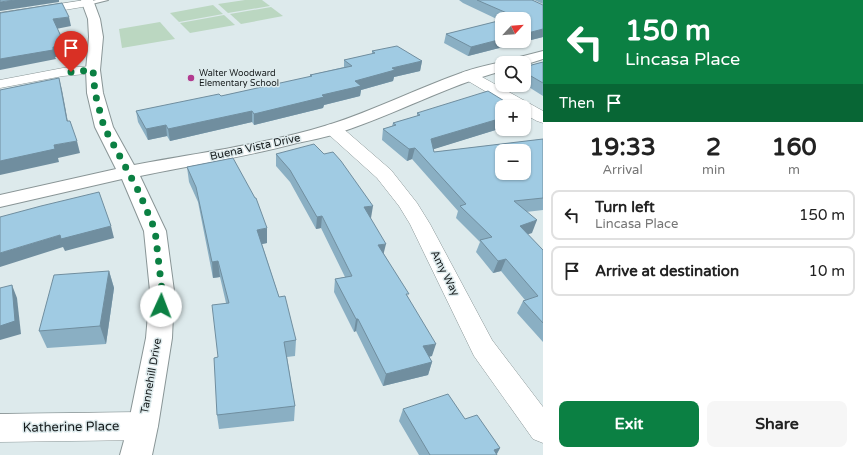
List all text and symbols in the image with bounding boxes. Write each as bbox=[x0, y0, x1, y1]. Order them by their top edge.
north arrow bbox=[495, 12, 531, 48]
map controls bbox=[495, 12, 531, 180]
text: 150 m bbox=[625, 14, 711, 48]
icon: left bbox=[559, 16, 611, 68]
pin bbox=[54, 31, 88, 72]
icon: arrive bbox=[60, 37, 82, 59]
text: Lincasa Place bbox=[625, 48, 740, 70]
button: search bbox=[495, 56, 531, 92]
place label: Walter Woodward Elementary School bbox=[199, 68, 279, 89]
marker: Walter Woodward Elementary School bbox=[186, 73, 196, 83]
icon: arrive bbox=[603, 92, 625, 114]
text: Then bbox=[559, 94, 595, 112]
button: + bbox=[495, 100, 531, 136]
street label: Buena Vista Drive bbox=[209, 131, 301, 163]
text: 19:33 bbox=[589, 133, 656, 162]
text: 2 bbox=[706, 133, 721, 162]
text: 160 bbox=[771, 133, 817, 162]
button: − bbox=[495, 144, 531, 180]
text: Arrival bbox=[602, 162, 643, 178]
text: min bbox=[702, 162, 725, 178]
text: m bbox=[788, 162, 800, 178]
text: Turn left bbox=[595, 198, 655, 216]
icon: left bbox=[561, 204, 583, 226]
text: 150 m bbox=[799, 206, 845, 224]
text: Lincasa Place bbox=[595, 216, 678, 232]
street label: Amy Way bbox=[428, 248, 462, 298]
icon: arrive bbox=[561, 260, 583, 282]
text: Arrive at destination bbox=[595, 262, 739, 280]
text: 10 m bbox=[808, 262, 845, 280]
position arrow bbox=[140, 285, 182, 327]
street label: Tannehill Drive bbox=[138, 337, 164, 415]
button: Exit bbox=[559, 401, 699, 447]
button: Share bbox=[707, 401, 847, 447]
street label: Katherine Place bbox=[23, 418, 119, 436]

